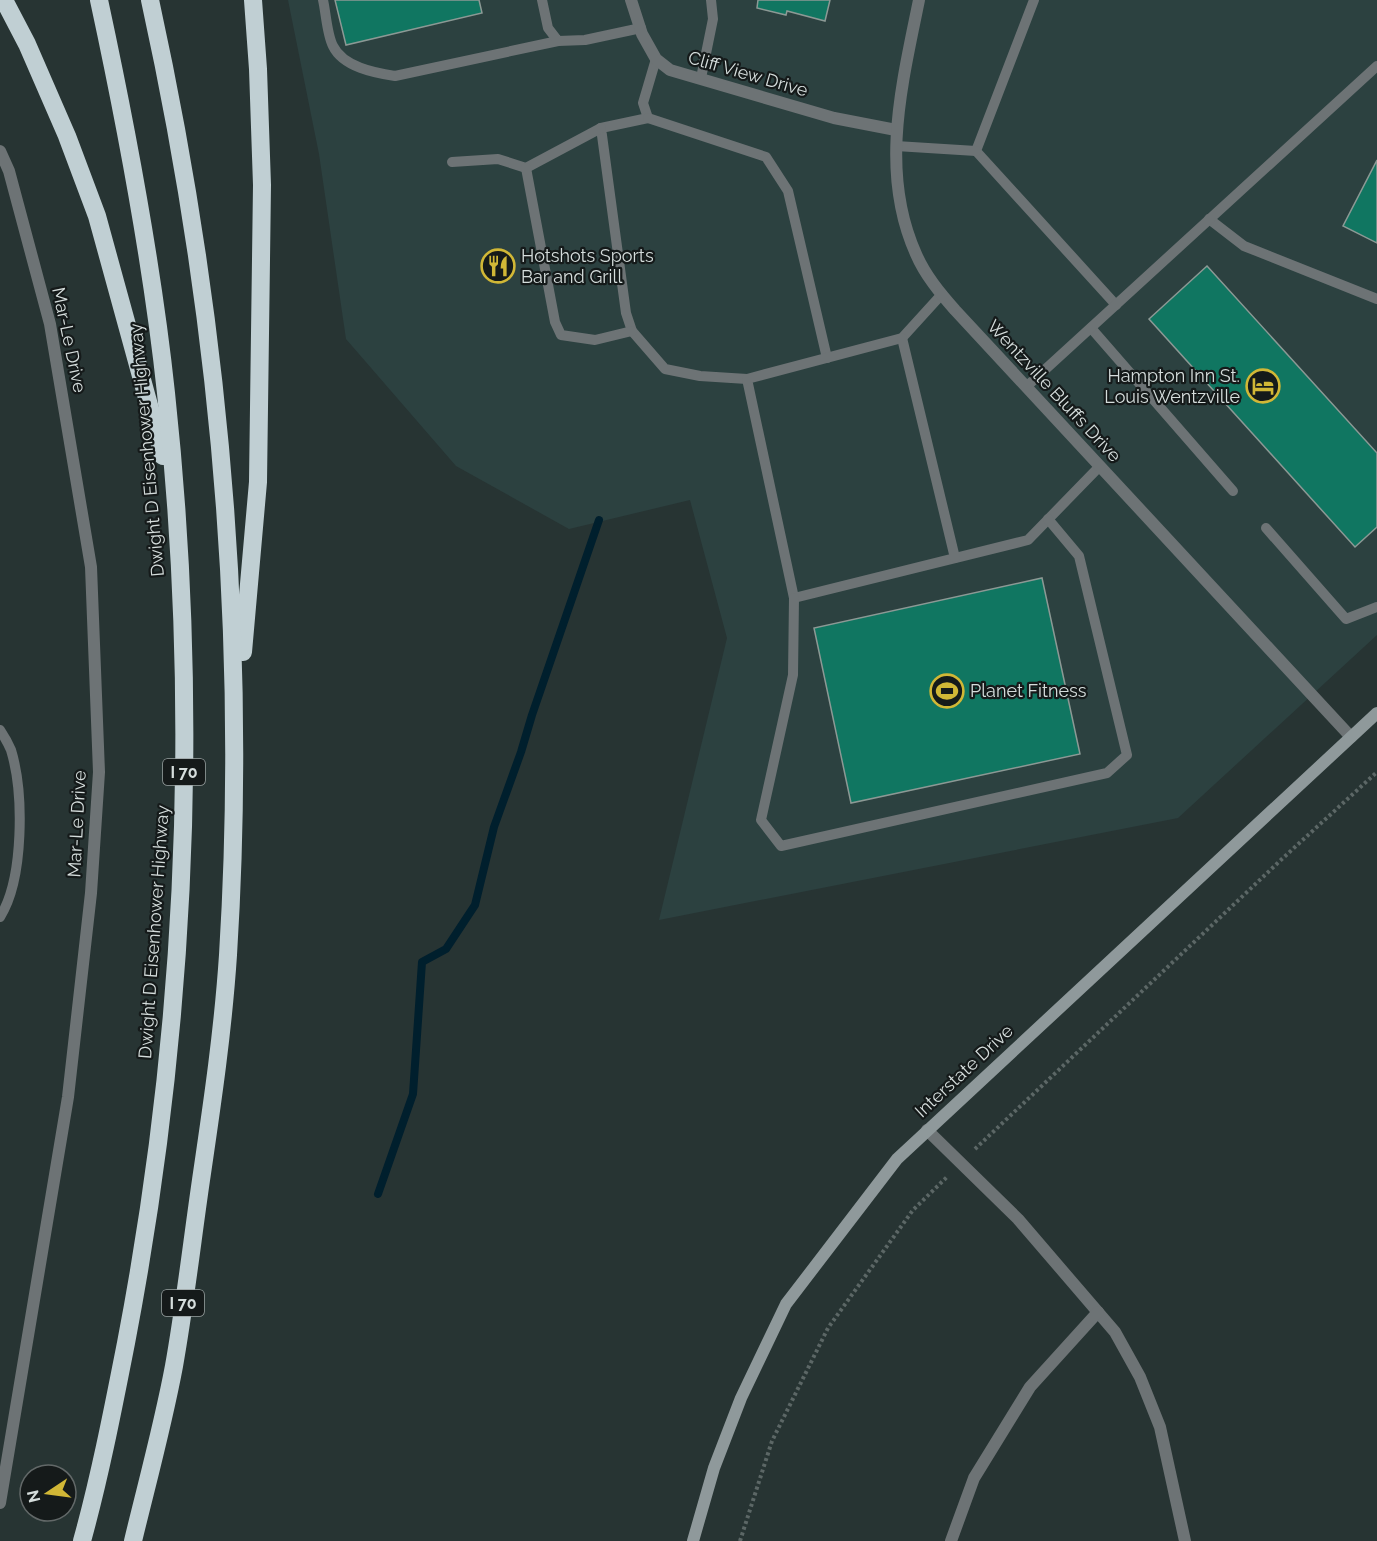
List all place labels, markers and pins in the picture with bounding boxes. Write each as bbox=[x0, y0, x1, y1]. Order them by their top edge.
place label: Hotshots Sports Bar and Grill bbox=[521, 245, 654, 287]
restaurant icon: Hotshots Sports Bar and Grill bbox=[480, 248, 516, 284]
place label: Hampton Inn St. Louis Wentzville bbox=[1104, 365, 1240, 407]
hotel icon: Hampton Inn St. Louis Wentzville bbox=[1245, 368, 1281, 404]
sports icon: Planet Fitness bbox=[929, 673, 965, 709]
place label: Planet Fitness bbox=[970, 680, 1087, 701]

